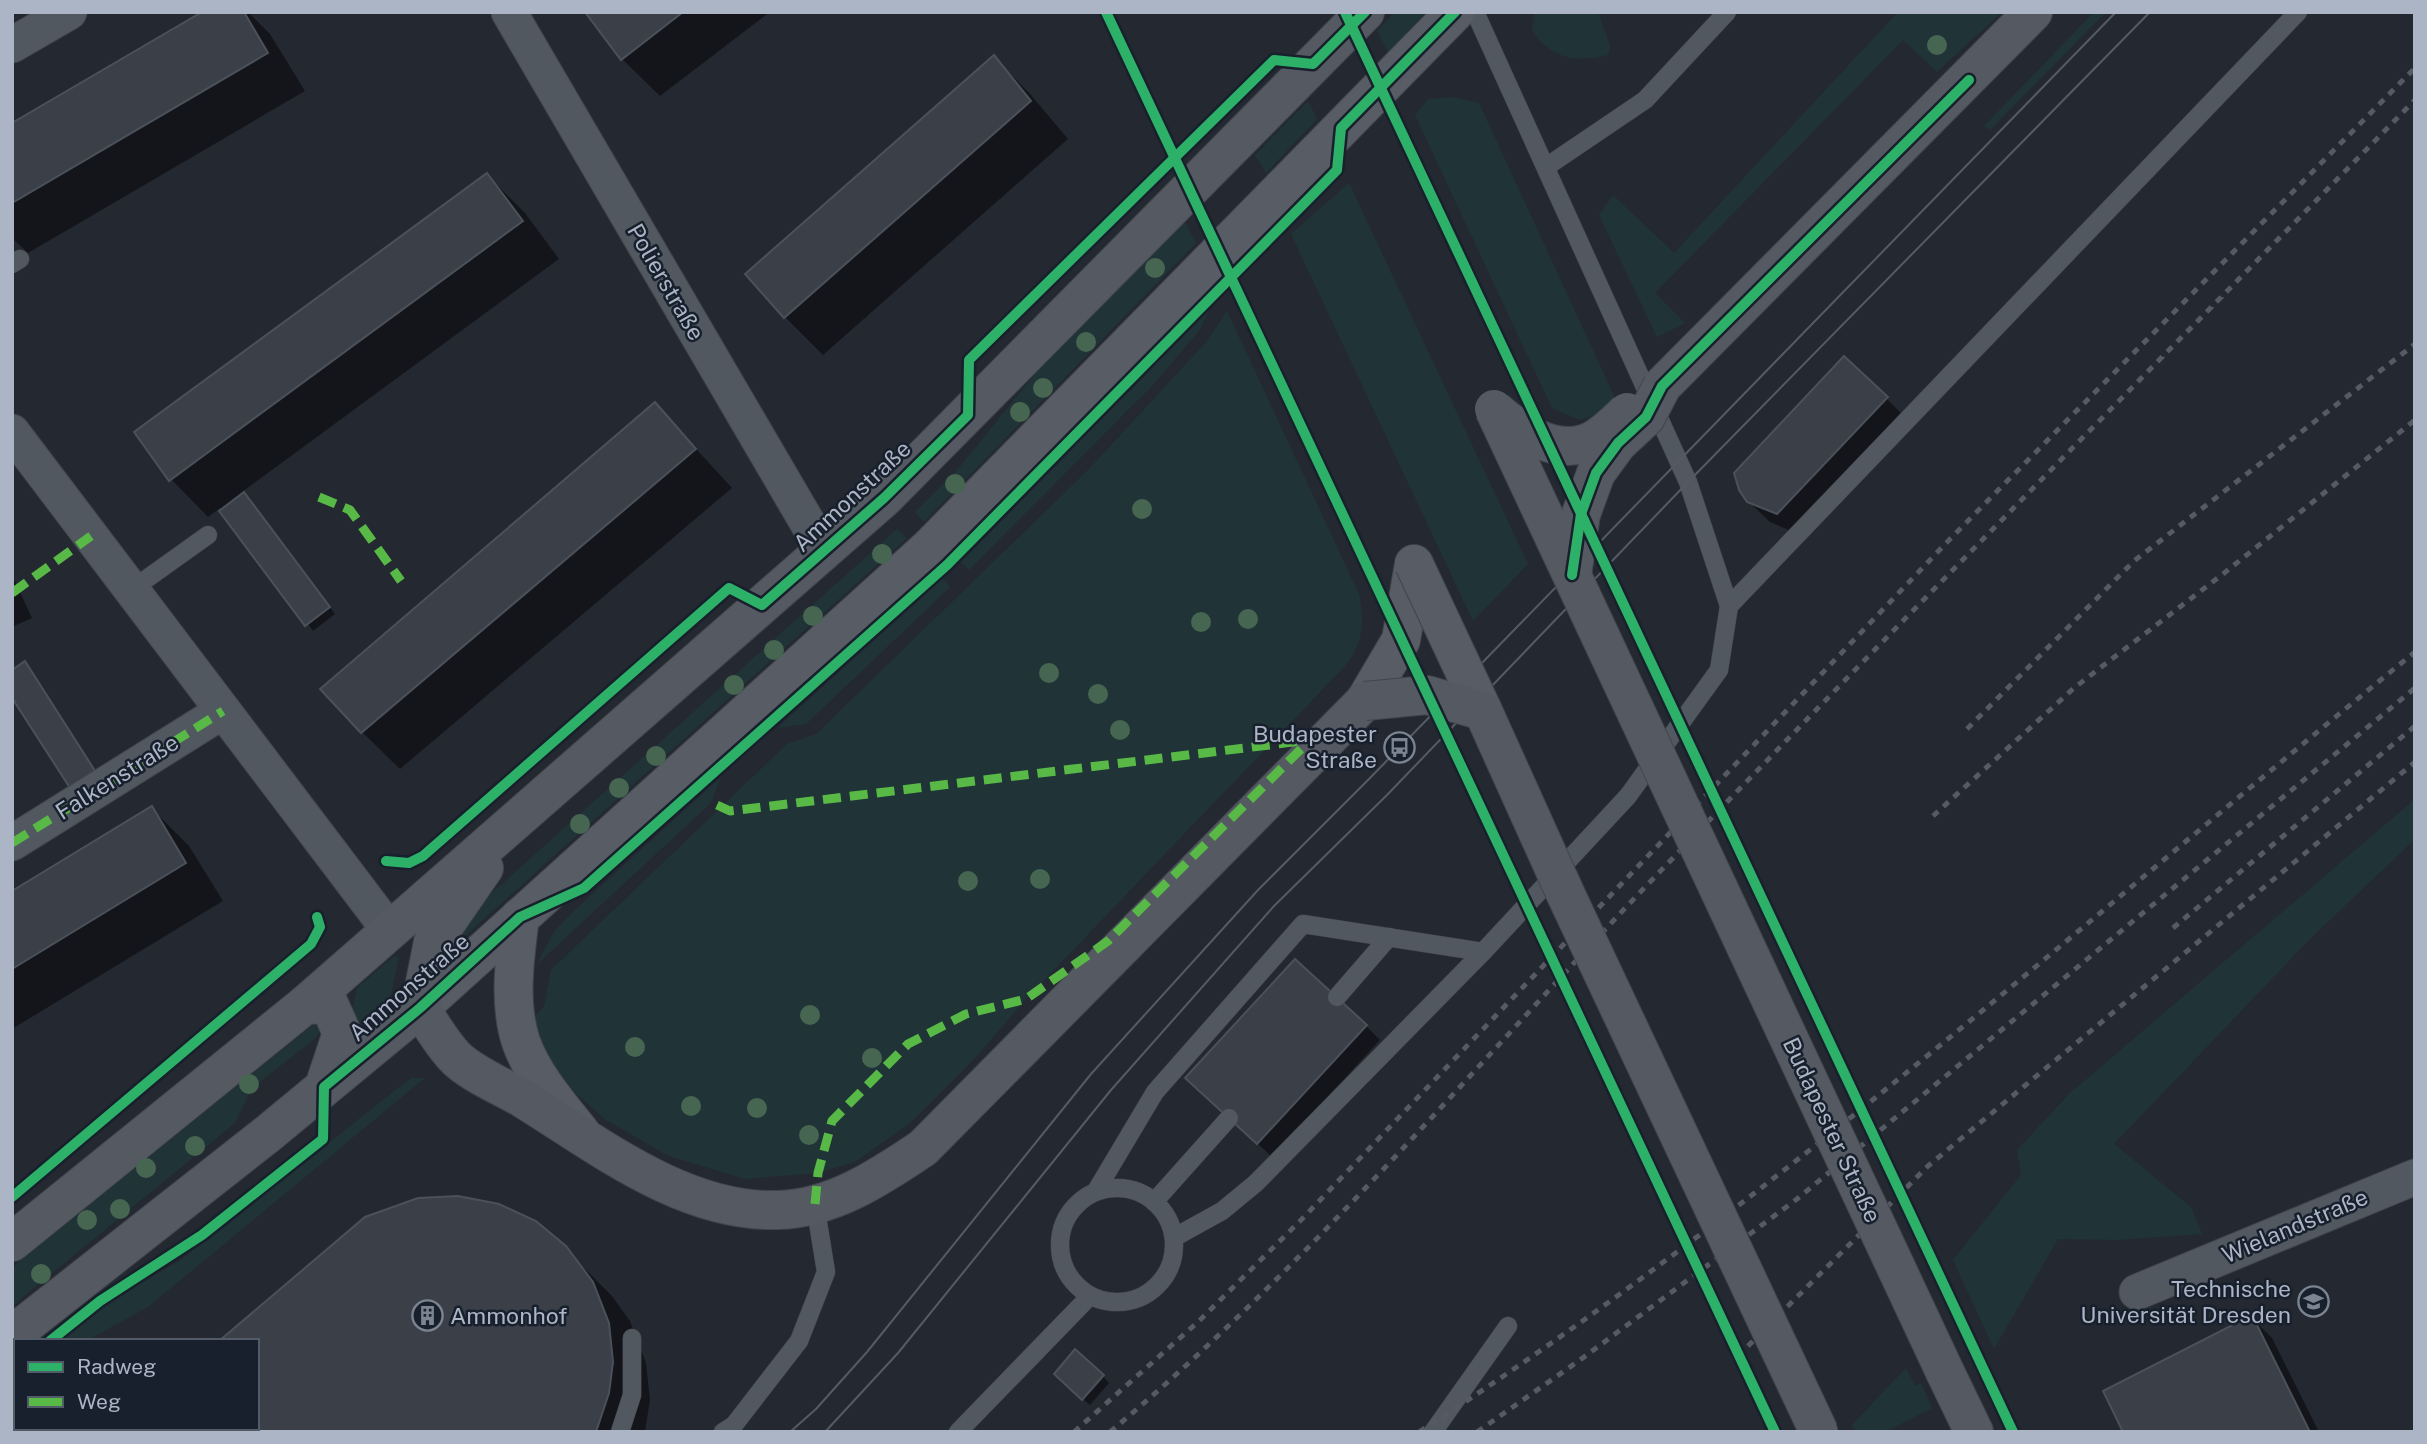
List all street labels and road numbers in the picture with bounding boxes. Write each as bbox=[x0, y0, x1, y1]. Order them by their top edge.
street label: Polierstraße bbox=[622, 219, 711, 345]
street label: Ammonstraße bbox=[787, 434, 916, 557]
street label: Falkenstraße bbox=[50, 728, 183, 825]
street label: Ammonstraße bbox=[343, 927, 474, 1046]
street label: Budapester Straße bbox=[1778, 1033, 1887, 1227]
street label: Wielandstraße bbox=[2218, 1183, 2372, 1268]

